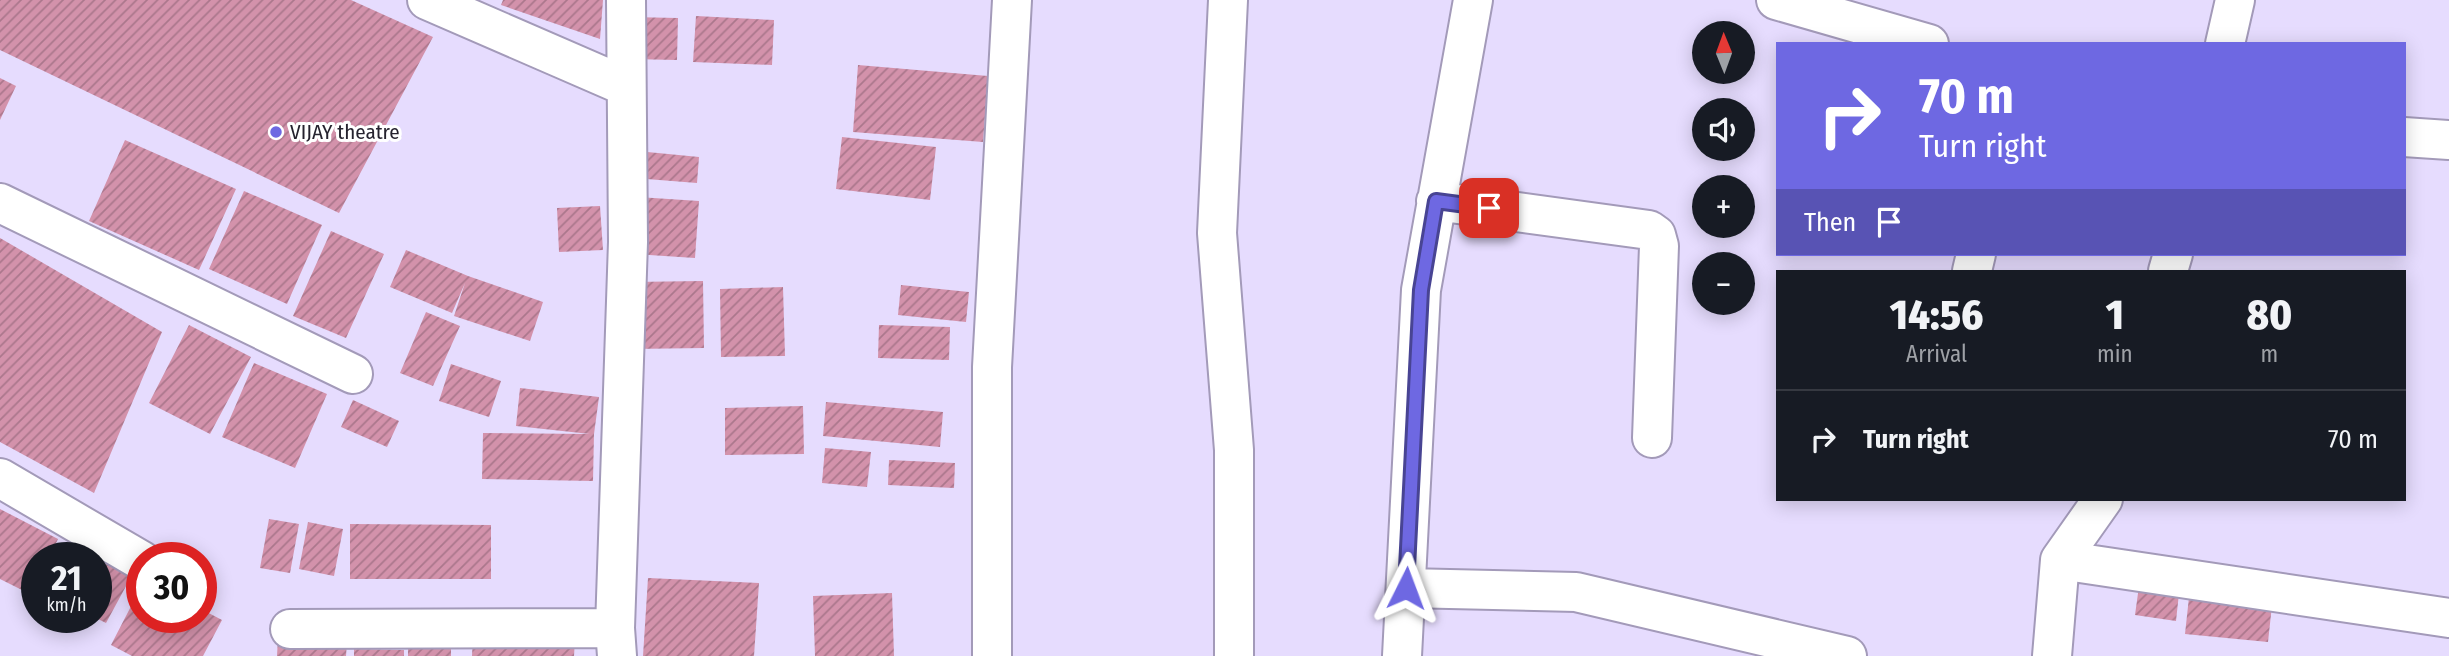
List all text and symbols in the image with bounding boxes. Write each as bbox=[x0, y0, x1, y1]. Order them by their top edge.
north arrow bbox=[1692, 21, 1755, 84]
map controls bbox=[1692, 21, 1755, 315]
text: 70 m bbox=[1919, 67, 2014, 126]
icon: right bbox=[1804, 70, 1895, 161]
button: sound bbox=[1692, 98, 1755, 161]
place label: VIJAY theatre bbox=[290, 119, 400, 145]
marker: VIJAY theatre bbox=[268, 124, 284, 140]
text: Turn right bbox=[1919, 127, 2046, 165]
button: + bbox=[1692, 175, 1755, 238]
pin bbox=[1459, 178, 1519, 238]
icon: arrive bbox=[1470, 189, 1508, 227]
icon: arrive bbox=[1870, 203, 1908, 241]
text: Then bbox=[1804, 207, 1856, 238]
button: − bbox=[1692, 252, 1755, 315]
text: 14:56 bbox=[1890, 290, 1983, 340]
text: 1 bbox=[2106, 290, 2124, 340]
text: 80 bbox=[2246, 290, 2292, 340]
text: Arrival bbox=[1906, 340, 1967, 368]
text: min bbox=[2097, 340, 2133, 368]
text: m bbox=[2261, 340, 2278, 368]
icon: right bbox=[1804, 420, 1842, 458]
text: Turn right bbox=[1863, 424, 1969, 455]
text: 70 m bbox=[2328, 424, 2378, 455]
speed limit sign: 30 bbox=[126, 542, 217, 633]
position arrow bbox=[1369, 551, 1443, 625]
text: 21 bbox=[51, 557, 82, 599]
text: km/h bbox=[46, 594, 87, 616]

